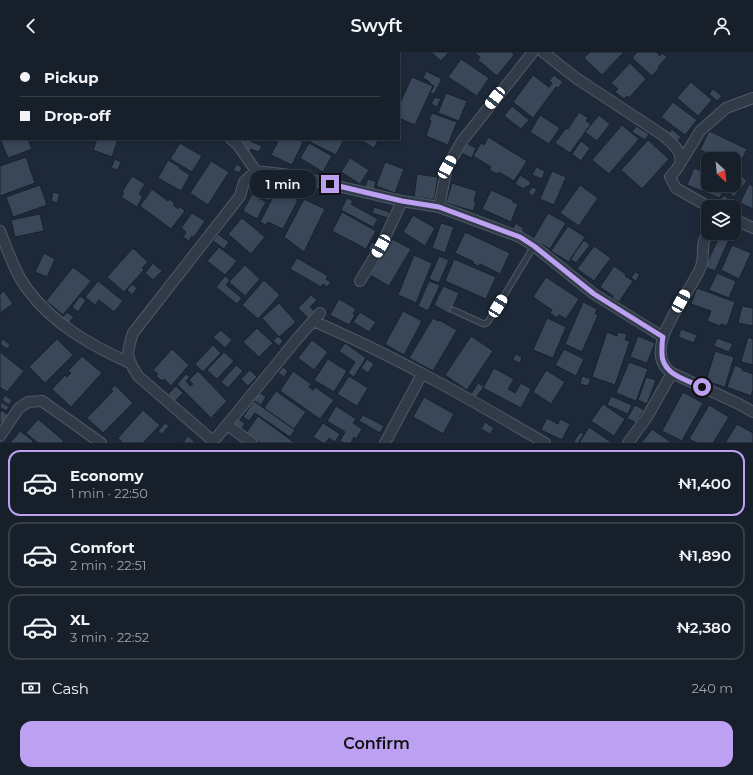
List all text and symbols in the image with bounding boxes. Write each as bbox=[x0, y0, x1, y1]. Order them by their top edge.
icon: back bbox=[20, 15, 42, 37]
text: Swyft bbox=[350, 15, 403, 37]
icon: person bbox=[711, 15, 733, 37]
text: Pickup bbox=[44, 68, 99, 87]
car bbox=[483, 85, 507, 111]
text: Drop-off bbox=[44, 106, 111, 125]
north arrow bbox=[701, 152, 741, 192]
map controls bbox=[701, 152, 741, 240]
car bbox=[436, 154, 458, 180]
callout: 1 min bbox=[250, 170, 316, 198]
route end bbox=[321, 175, 339, 193]
text: 1 min bbox=[266, 176, 300, 192]
button: layers bbox=[701, 200, 741, 240]
car bbox=[370, 233, 392, 259]
car bbox=[670, 288, 692, 314]
car bbox=[487, 293, 509, 319]
route start bbox=[693, 378, 711, 396]
icon: car bbox=[22, 465, 58, 501]
text: Economy bbox=[70, 466, 143, 485]
text: ₦1,400 bbox=[678, 474, 731, 493]
text: 1 min · 22:50 bbox=[70, 485, 148, 501]
icon: car bbox=[22, 537, 58, 573]
text: Comfort bbox=[70, 538, 135, 557]
text: ₦1,890 bbox=[679, 546, 731, 565]
text: 2 min · 22:51 bbox=[70, 557, 147, 573]
icon: car bbox=[22, 609, 58, 645]
text: XL bbox=[70, 610, 89, 629]
text: ₦2,380 bbox=[676, 618, 731, 637]
text: 3 min · 22:52 bbox=[70, 629, 149, 645]
icon: cash bbox=[20, 677, 42, 699]
text: Cash bbox=[52, 679, 89, 698]
text: 240 m bbox=[692, 680, 733, 696]
button: Confirm bbox=[20, 721, 733, 767]

